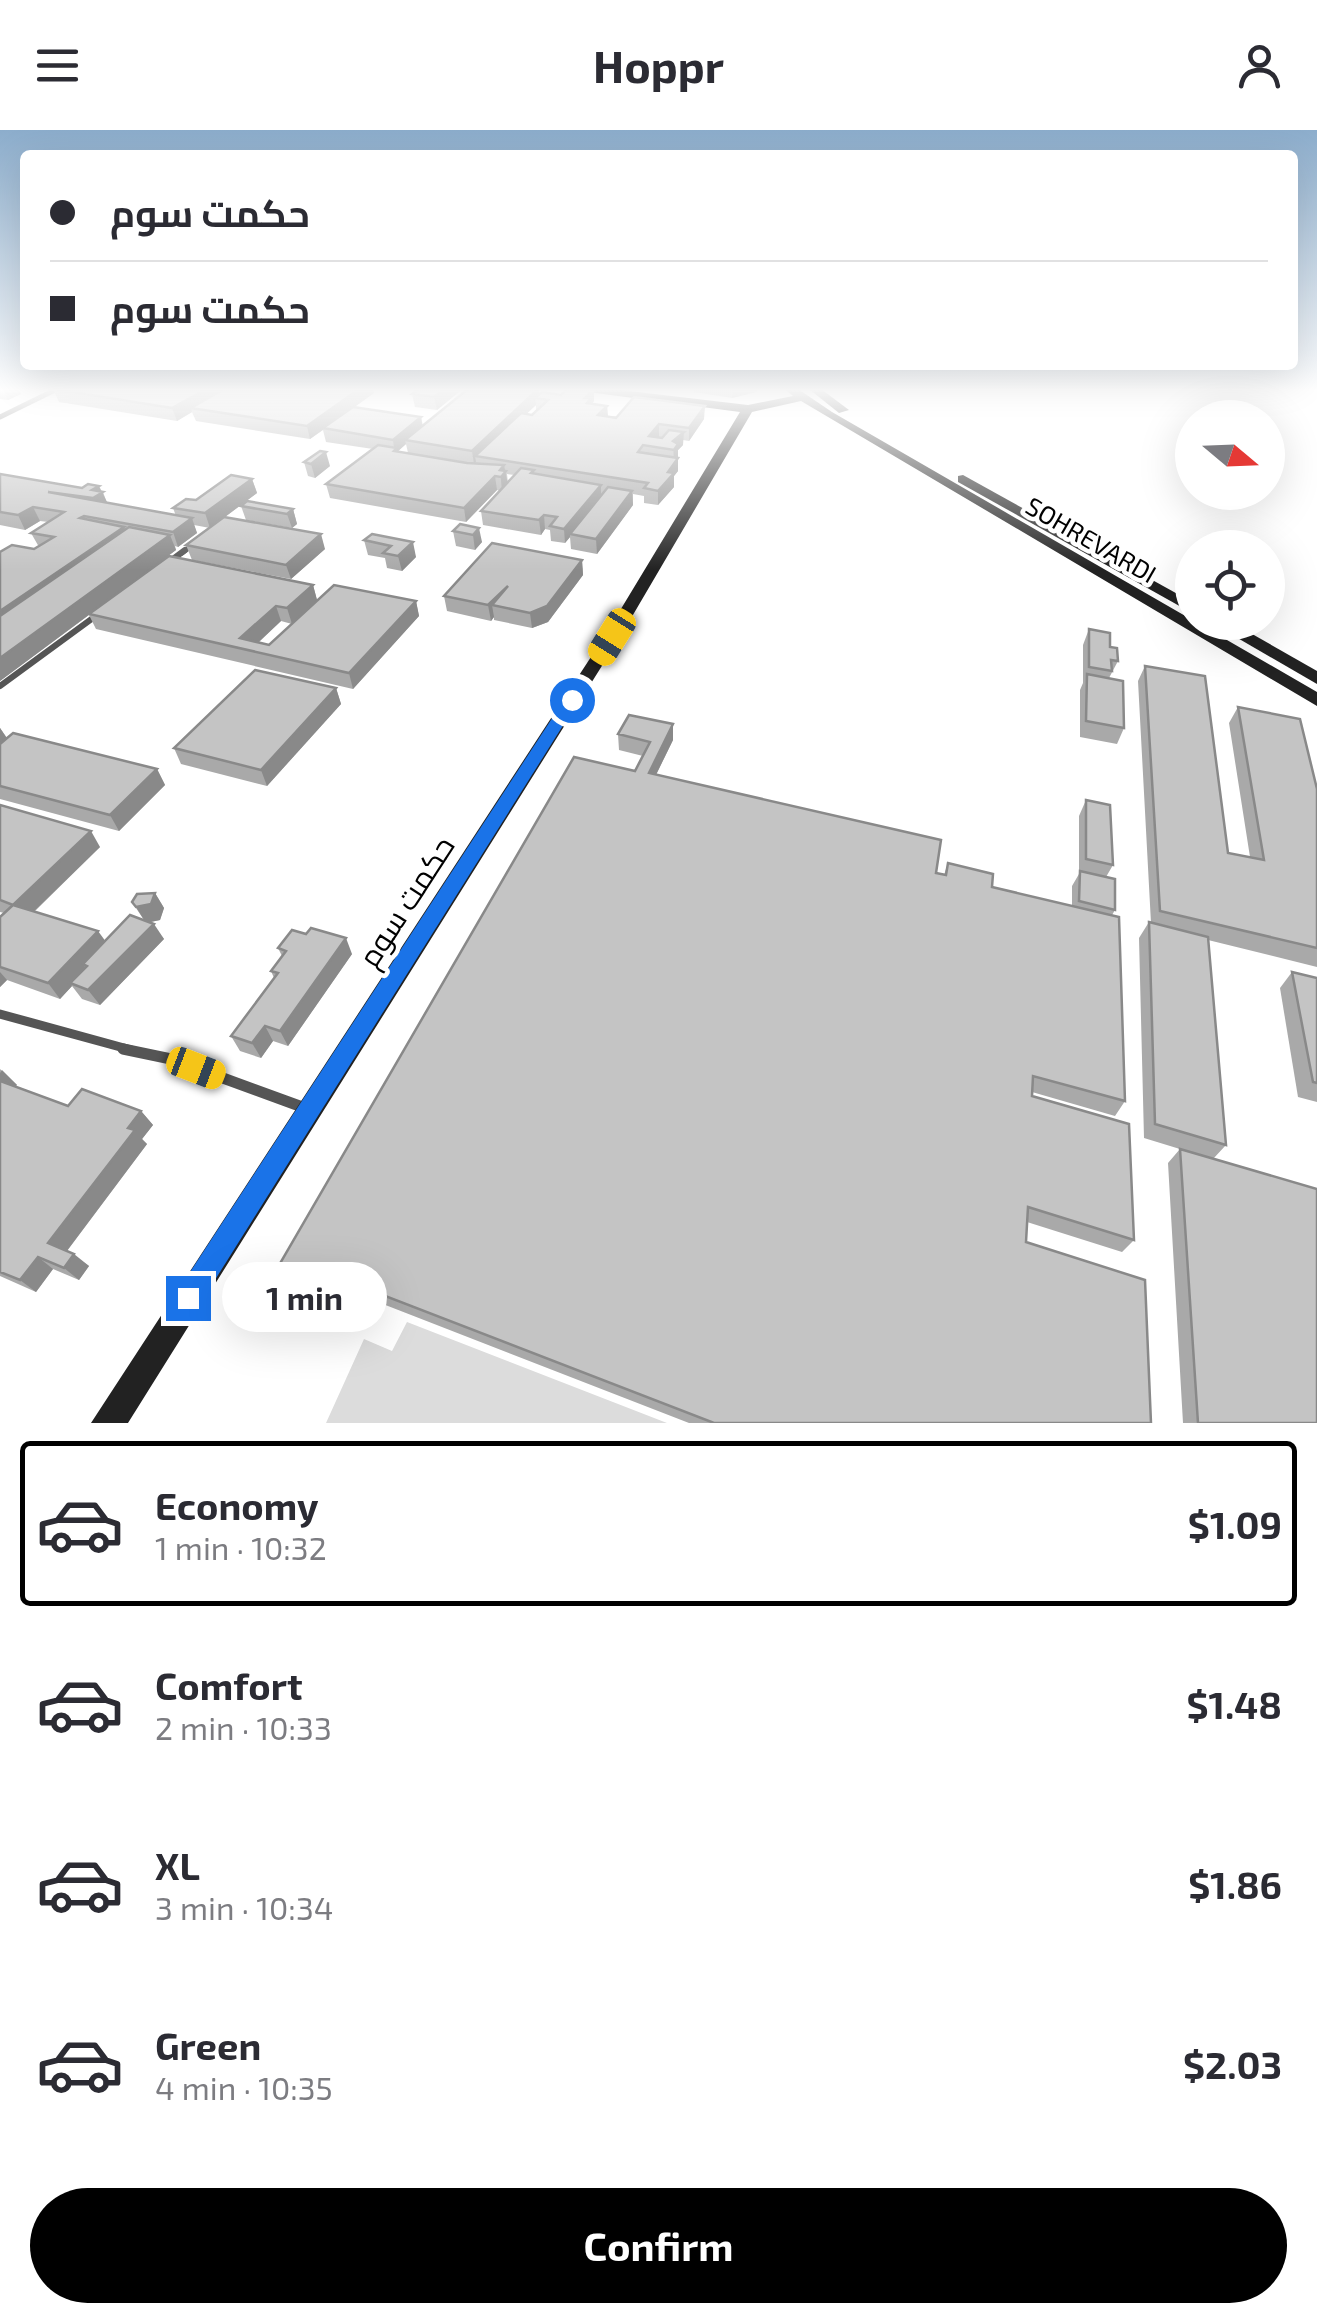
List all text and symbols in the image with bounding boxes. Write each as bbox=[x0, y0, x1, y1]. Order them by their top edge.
icon: menu bbox=[30, 38, 85, 93]
text: Hoppr bbox=[593, 38, 724, 92]
icon: person bbox=[1232, 38, 1287, 93]
text: حکمت سوم bbox=[110, 189, 310, 235]
text: حکمت سوم bbox=[110, 285, 310, 331]
north arrow bbox=[1175, 400, 1285, 510]
map controls bbox=[1175, 400, 1285, 640]
street label: SOHREVARDI bbox=[1021, 490, 1162, 588]
button: locate bbox=[1175, 530, 1285, 640]
car bbox=[583, 604, 641, 670]
route start bbox=[550, 678, 595, 723]
street label: حکمت سوم bbox=[350, 829, 464, 975]
car bbox=[163, 1043, 229, 1093]
callout: 1 min bbox=[223, 1263, 388, 1333]
route end bbox=[166, 1276, 211, 1321]
text: 1 min bbox=[266, 1278, 343, 1316]
icon: car bbox=[35, 1479, 125, 1569]
text: Economy bbox=[155, 1482, 319, 1528]
text: $1.09 bbox=[1188, 1501, 1282, 1547]
text: 1 min · 10:32 bbox=[155, 1528, 327, 1566]
icon: car bbox=[35, 1659, 125, 1749]
text: Comfort bbox=[155, 1662, 303, 1708]
text: $1.48 bbox=[1187, 1681, 1282, 1727]
text: 2 min · 10:33 bbox=[155, 1708, 332, 1746]
icon: car bbox=[35, 1839, 125, 1929]
text: XL bbox=[155, 1842, 200, 1888]
text: $1.86 bbox=[1188, 1861, 1282, 1907]
text: 3 min · 10:34 bbox=[155, 1888, 333, 1926]
icon: car bbox=[35, 2019, 125, 2109]
text: Green bbox=[155, 2022, 261, 2068]
text: $2.03 bbox=[1183, 2041, 1282, 2087]
text: 4 min · 10:35 bbox=[155, 2068, 333, 2106]
button: Confirm bbox=[30, 2188, 1287, 2303]

